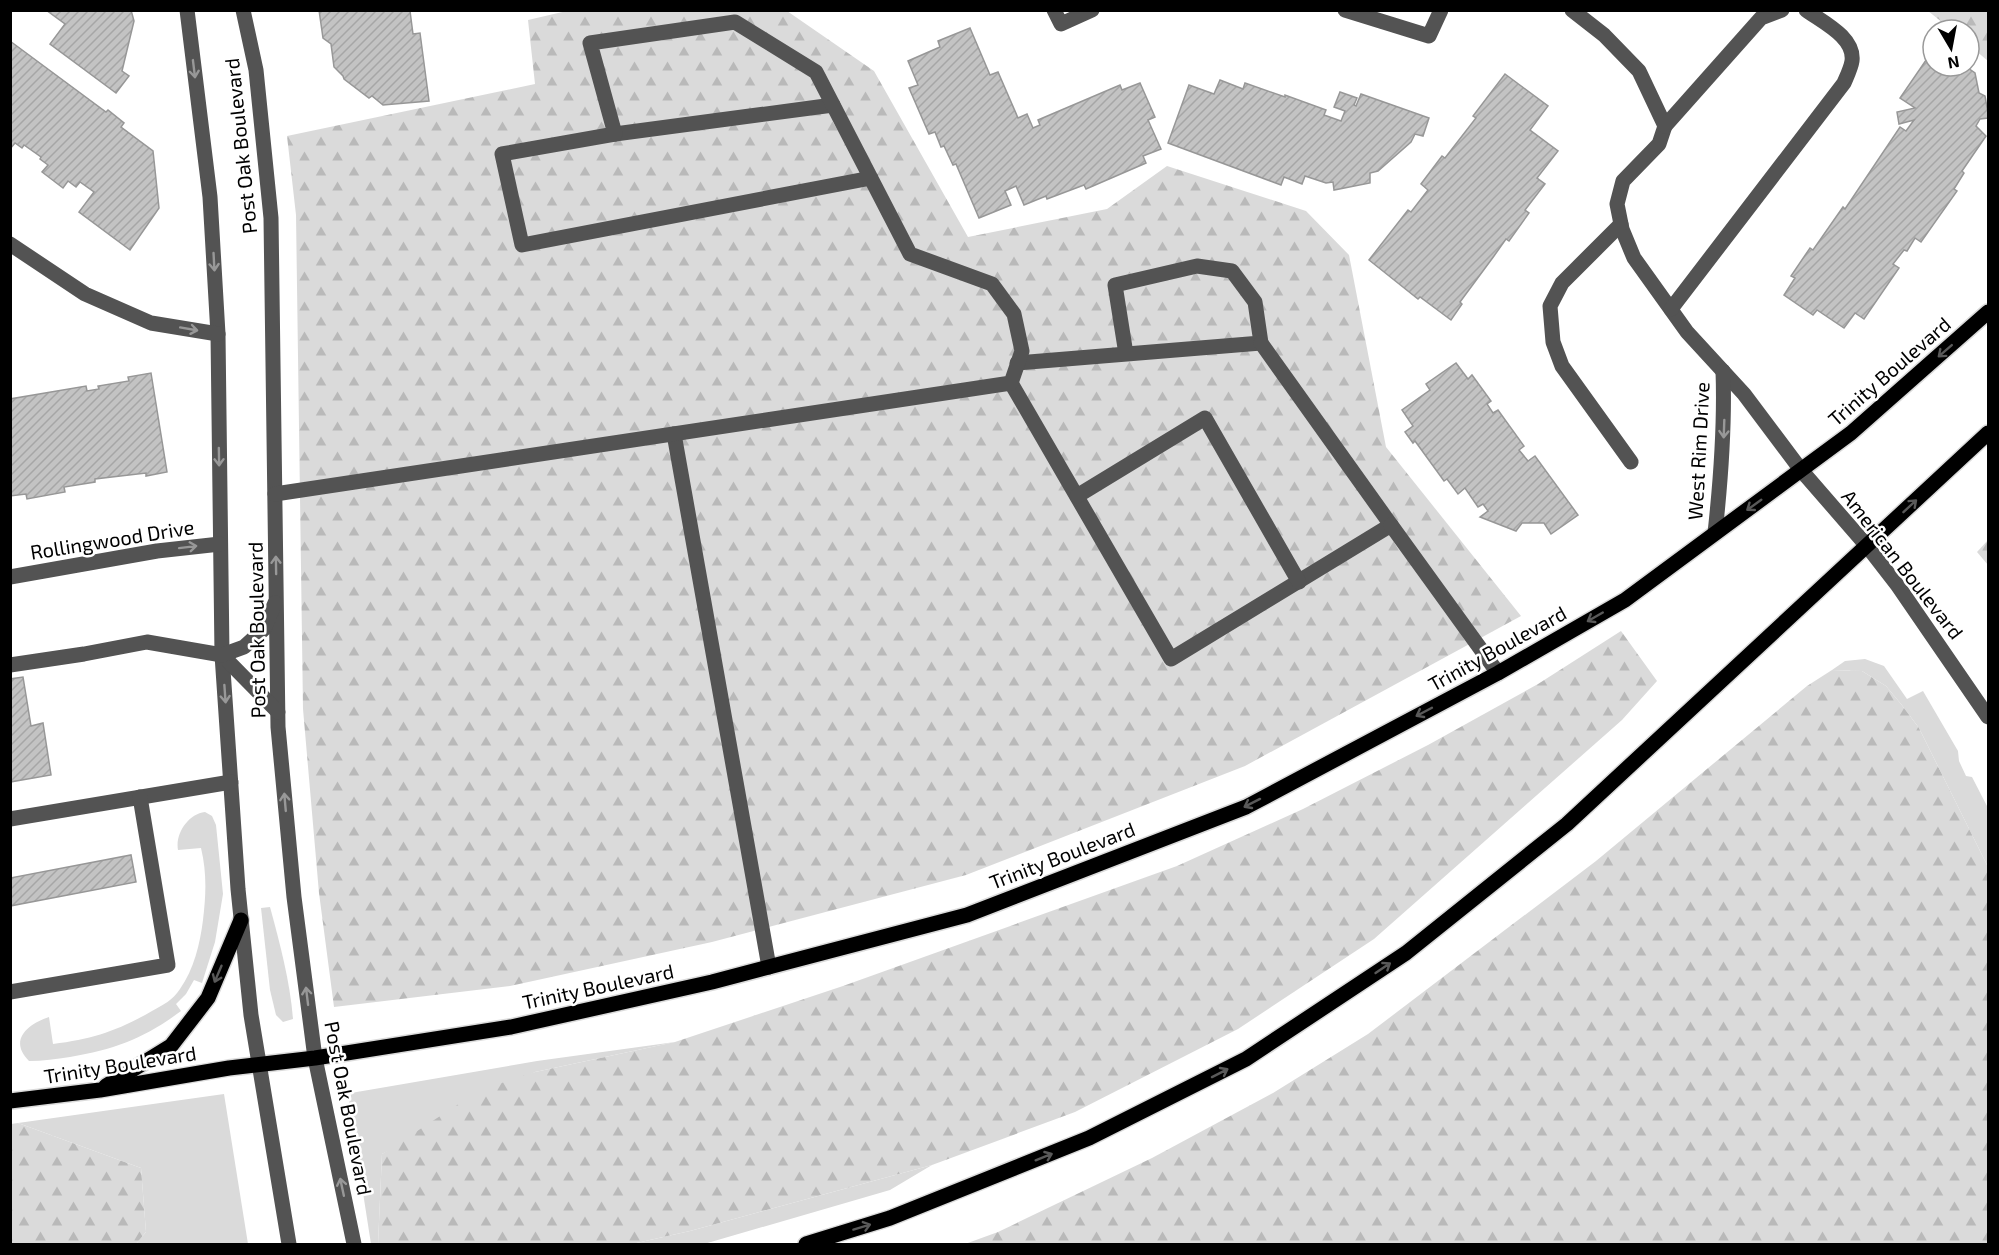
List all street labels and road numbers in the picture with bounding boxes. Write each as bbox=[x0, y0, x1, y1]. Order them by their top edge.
street label: Post Oak Boulevard bbox=[219, 57, 261, 235]
street label: Trinity Boulevard bbox=[1823, 311, 1955, 431]
street label: West Rim Drive bbox=[1682, 381, 1714, 521]
street label: American Boulevard bbox=[1837, 484, 1969, 644]
street label: Rollingwood Drive bbox=[28, 514, 196, 564]
street label: Post Oak Boulevard bbox=[242, 541, 270, 719]
street label: Trinity Boulevard bbox=[1424, 600, 1570, 696]
street label: Trinity Boulevard bbox=[986, 816, 1138, 894]
street label: Trinity Boulevard bbox=[520, 958, 676, 1014]
street label: Post Oak Boulevard bbox=[320, 1019, 378, 1197]
street label: Trinity Boulevard bbox=[42, 1040, 198, 1088]

